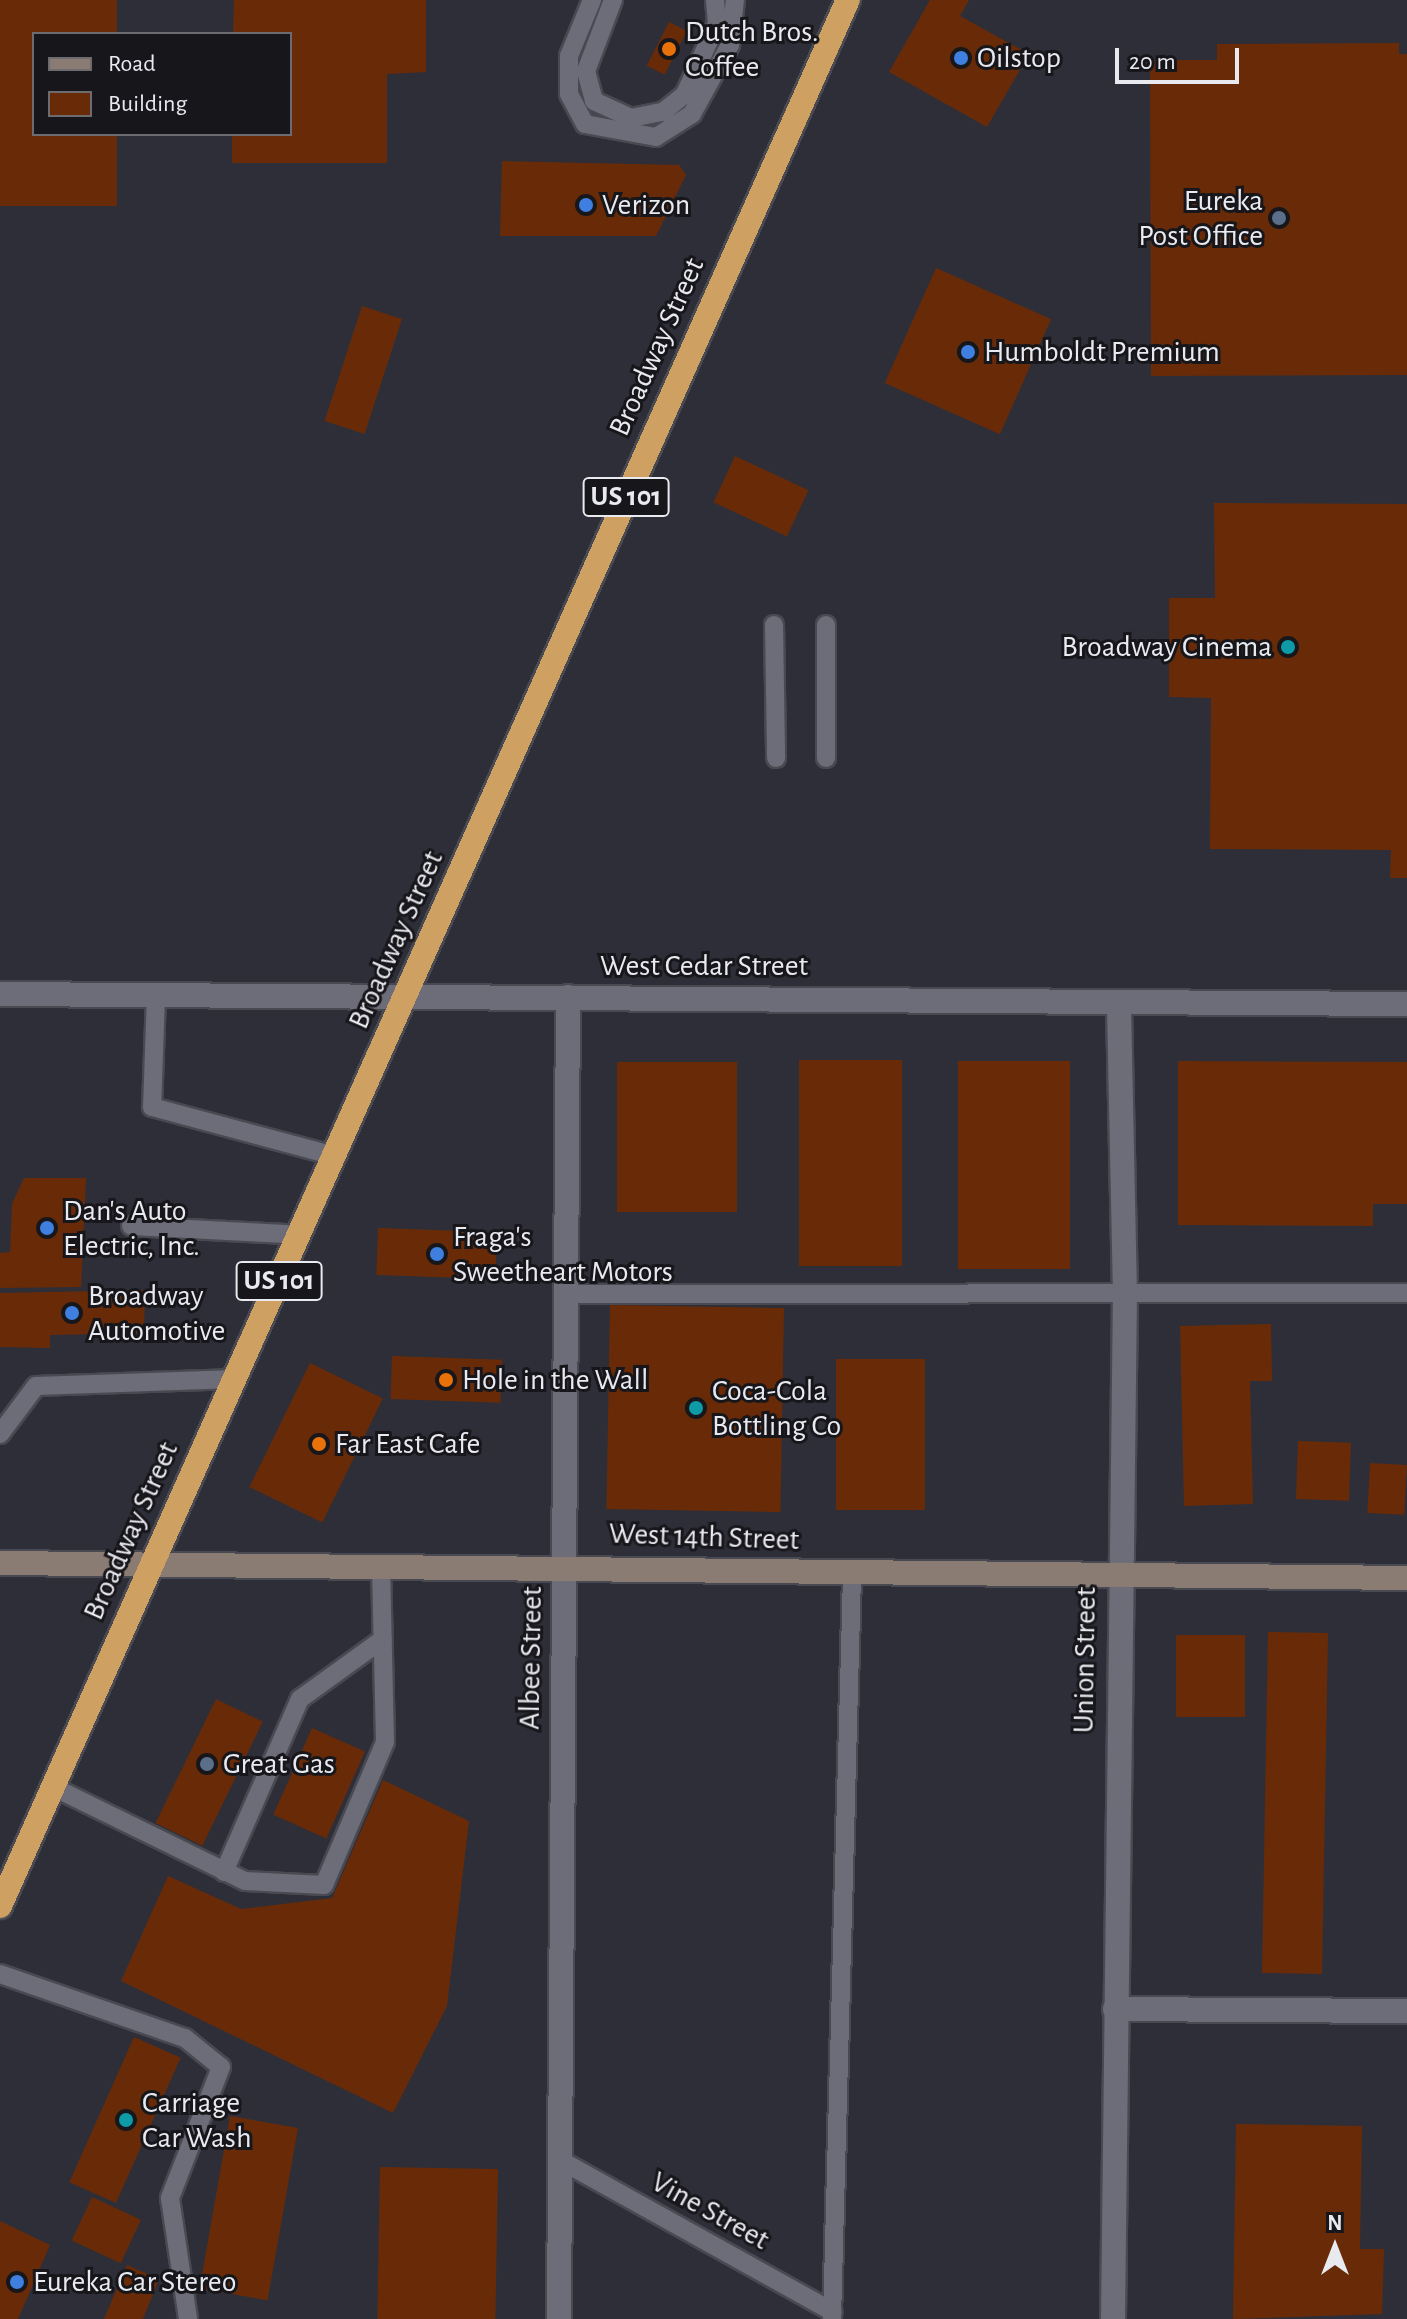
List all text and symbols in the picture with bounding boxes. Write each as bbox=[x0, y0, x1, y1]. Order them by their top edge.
place label: Dutch Bros. Coffee bbox=[685, 14, 819, 84]
legend bbox=[32, 32, 292, 136]
scale bar bbox=[1119, 32, 1243, 82]
marker: Dutch Bros. Coffee bbox=[660, 40, 678, 58]
place label: Oilstop bbox=[977, 40, 1061, 76]
marker: Oilstop bbox=[952, 49, 970, 67]
text: 20 m bbox=[1129, 50, 1176, 74]
text: Road bbox=[108, 52, 156, 76]
text: Building bbox=[108, 92, 187, 116]
place label: Eureka Post Office bbox=[1138, 183, 1263, 254]
place label: Verizon bbox=[602, 187, 690, 223]
marker: Verizon bbox=[577, 196, 595, 214]
marker: Eureka Post Office bbox=[1270, 209, 1288, 227]
street label: Broadway Street bbox=[602, 252, 712, 442]
place label: Humboldt Premium bbox=[984, 334, 1220, 370]
marker: Humboldt Premium bbox=[959, 343, 977, 361]
road number: US 101 bbox=[582, 473, 670, 521]
place label: Broadway Cinema bbox=[1061, 629, 1272, 665]
marker: Broadway Cinema bbox=[1279, 638, 1297, 656]
street label: Broadway Street bbox=[341, 845, 451, 1035]
street label: West Cedar Street bbox=[600, 948, 808, 984]
place label: Dan's Auto Electric, Inc. bbox=[63, 1193, 200, 1264]
marker: Dan's Auto Electric, Inc. bbox=[38, 1219, 56, 1237]
place label: Fraga's Sweetheart Motors bbox=[453, 1219, 673, 1290]
marker: Fraga's Sweetheart Motors bbox=[428, 1245, 446, 1263]
road number: US 101 bbox=[235, 1257, 323, 1305]
place label: Broadway Automotive bbox=[88, 1278, 225, 1348]
marker: Broadway Automotive bbox=[63, 1304, 81, 1322]
place label: Hole in the Wall bbox=[462, 1362, 648, 1398]
marker: Hole in the Wall bbox=[437, 1371, 455, 1389]
place label: Coca-Cola Bottling Co bbox=[712, 1373, 841, 1444]
marker: Coca-Cola Bottling Co bbox=[687, 1399, 705, 1417]
place label: Far East Cafe bbox=[335, 1426, 480, 1462]
marker: Far East Cafe bbox=[310, 1435, 328, 1453]
street label: Broadway Street bbox=[76, 1436, 186, 1626]
street label: West 14th Street bbox=[608, 1516, 800, 1558]
street label: Albee Street bbox=[512, 1586, 550, 1730]
street label: Union Street bbox=[1066, 1586, 1104, 1734]
place label: Great Gas bbox=[223, 1746, 335, 1782]
marker: Great Gas bbox=[198, 1755, 216, 1773]
place label: Carriage Car Wash bbox=[142, 2085, 252, 2156]
marker: Carriage Car Wash bbox=[117, 2111, 135, 2129]
street label: Vine Street bbox=[645, 2164, 775, 2258]
north arrow bbox=[1295, 2207, 1375, 2287]
text: N bbox=[1327, 2212, 1343, 2234]
place label: Eureka Car Stereo bbox=[33, 2264, 236, 2300]
marker: Eureka Car Stereo bbox=[8, 2273, 26, 2291]

